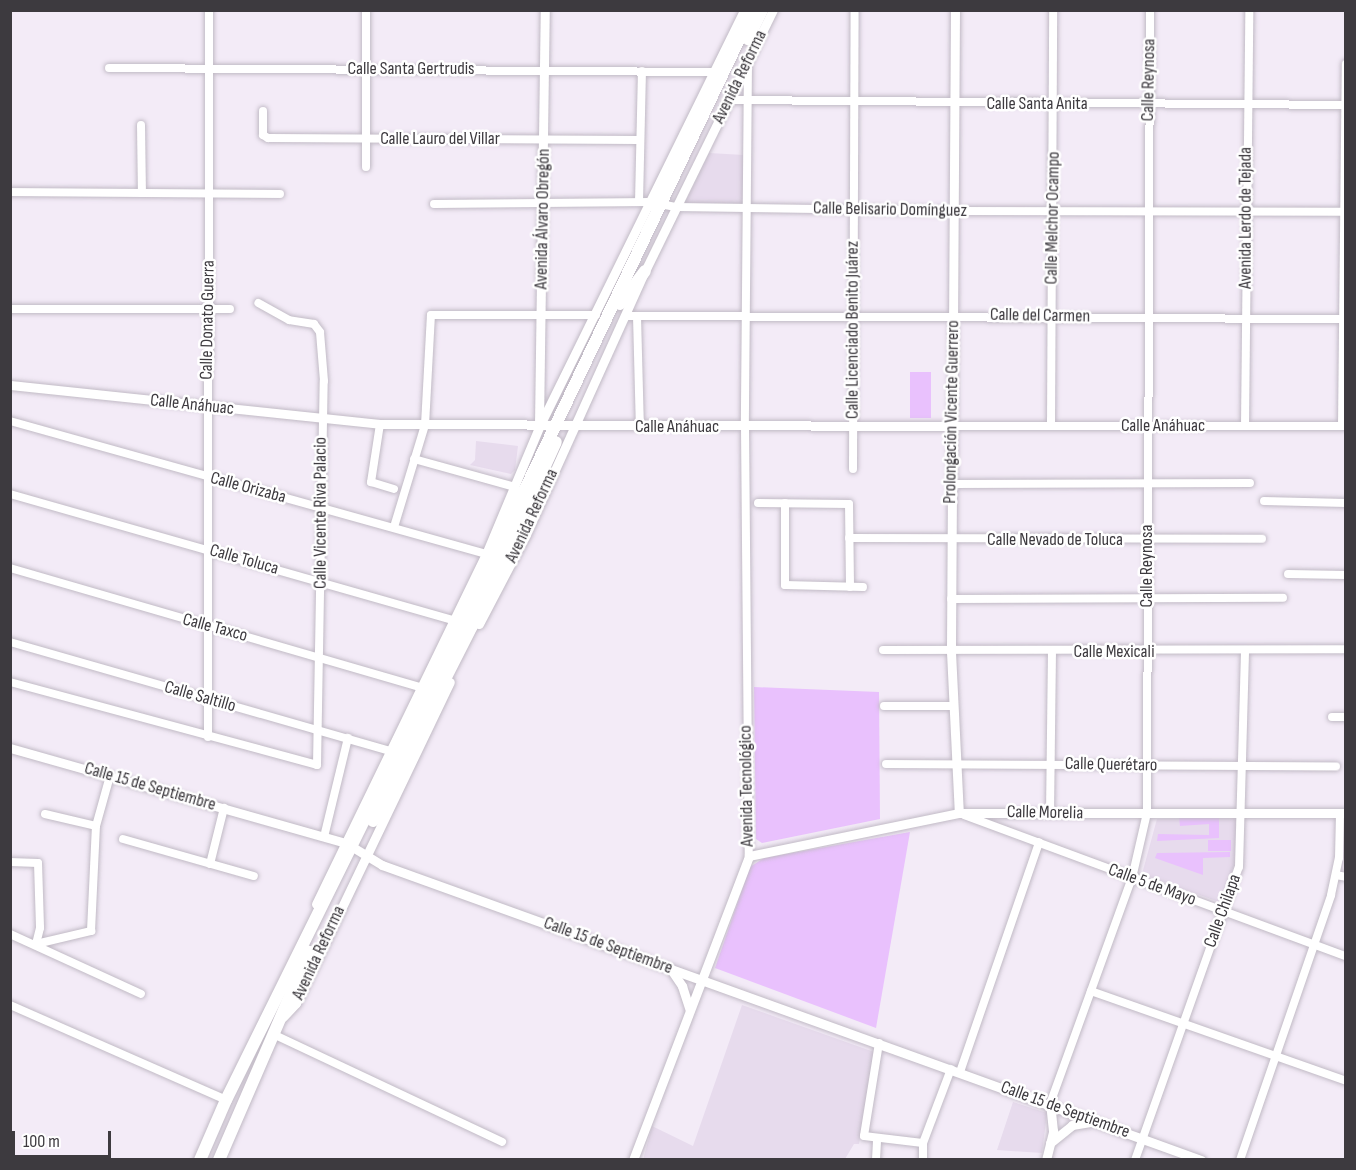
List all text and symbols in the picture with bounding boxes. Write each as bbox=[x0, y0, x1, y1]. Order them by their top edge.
street label: Avenida Reforma bbox=[708, 27, 772, 127]
street label: Calle Reynosa bbox=[1137, 38, 1161, 122]
street label: Calle Santa Gertrudis bbox=[348, 58, 474, 80]
street label: Calle Santa Anita bbox=[986, 93, 1088, 115]
street label: Calle Lauro del Villar bbox=[380, 128, 500, 150]
street label: Avenida Lerdo de Tejada bbox=[1235, 147, 1257, 289]
street label: Avenida Álvaro Obregón bbox=[531, 148, 555, 290]
street label: Calle Melchor Ocampo bbox=[1041, 151, 1065, 285]
street label: Calle Belisario Domínguez bbox=[813, 198, 967, 222]
street label: Calle Licenciado Benito Juárez bbox=[842, 241, 864, 419]
street label: Calle Donato Guerra bbox=[196, 260, 220, 380]
street label: Calle del Carmen bbox=[990, 304, 1090, 328]
street label: Prolongación Vicente Guerrero bbox=[940, 320, 964, 504]
street label: Calle Anáhuac bbox=[149, 390, 235, 420]
street label: Calle Anáhuac bbox=[1121, 415, 1205, 437]
street label: Calle Anáhuac bbox=[635, 416, 719, 438]
street label: Calle Vicente Riva Palacio bbox=[310, 437, 332, 589]
street label: Avenida Reforma bbox=[501, 466, 563, 566]
street label: Calle Orizaba bbox=[208, 468, 288, 508]
street label: Calle Reynosa bbox=[1136, 525, 1158, 607]
street label: Calle Nevado de Toluca bbox=[987, 529, 1123, 551]
street label: Calle Toluca bbox=[207, 540, 281, 580]
street label: Calle Taxco bbox=[180, 609, 250, 647]
street label: Calle Mexicali bbox=[1074, 641, 1154, 663]
street label: Calle Saltillo bbox=[162, 677, 238, 717]
street label: Avenida Tecnológico bbox=[735, 725, 759, 847]
street label: Calle Querétaro bbox=[1065, 753, 1157, 777]
street label: Calle 15 de Septiembre bbox=[82, 758, 218, 816]
street label: Calle Morelia bbox=[1007, 802, 1083, 824]
street label: Calle 5 de Mayo bbox=[1105, 859, 1199, 911]
street label: Calle Chilapa bbox=[1200, 871, 1246, 951]
street label: Avenida Reforma bbox=[288, 903, 350, 1003]
street label: Calle 15 de Septiembre bbox=[541, 913, 675, 979]
street label: Calle 15 de Septiembre bbox=[998, 1077, 1132, 1143]
scale bar bbox=[15, 1119, 114, 1157]
text: 100 m bbox=[23, 1131, 60, 1152]

